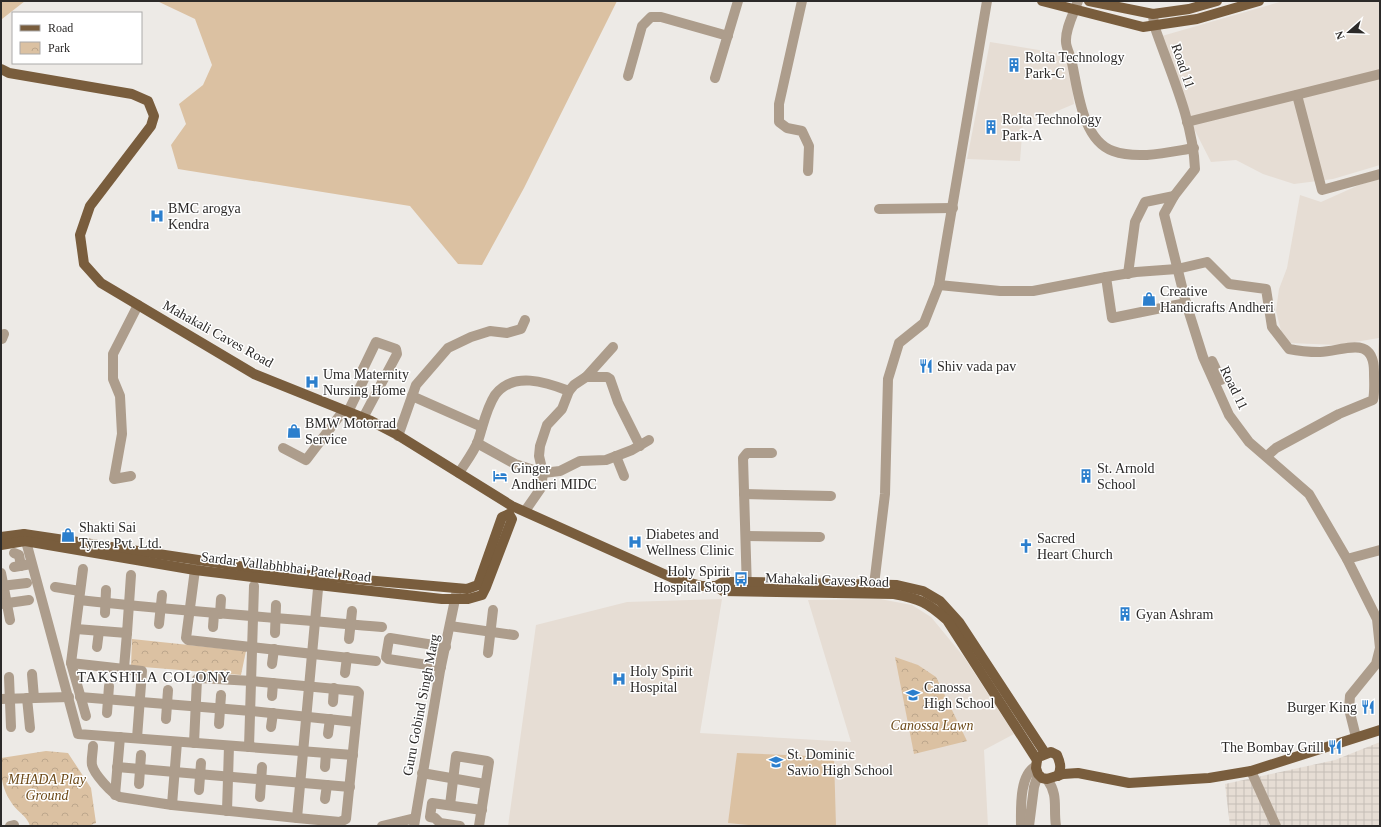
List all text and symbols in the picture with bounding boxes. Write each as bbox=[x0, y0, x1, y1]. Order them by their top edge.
legend bbox=[12, 12, 142, 64]
north arrow bbox=[1329, 12, 1369, 52]
text: Road bbox=[48, 21, 73, 35]
text: N bbox=[1333, 30, 1347, 41]
text: Park bbox=[48, 41, 70, 55]
street label: Road 11 bbox=[1168, 42, 1198, 90]
place label: Rolta Technology Park-C bbox=[1025, 50, 1124, 81]
building icon: Rolta Technology Park-C bbox=[1006, 57, 1022, 73]
place label: Rolta Technology Park-A bbox=[1002, 112, 1101, 143]
building icon: Rolta Technology Park-A bbox=[983, 119, 999, 135]
place label: BMC arogya Kendra bbox=[168, 201, 242, 232]
hospital icon: BMC arogya Kendra bbox=[149, 208, 165, 224]
place label: Creative Handicrafts Andheri bbox=[1160, 284, 1274, 315]
shop icon: Creative Handicrafts Andheri bbox=[1141, 291, 1157, 307]
street label: Mahakali Caves Road bbox=[160, 297, 276, 371]
restaurant icon: Shiv vada pav bbox=[918, 358, 934, 374]
place label: Shiv vada pav bbox=[937, 359, 1016, 374]
street label: Road 11 bbox=[1217, 364, 1251, 412]
place label: Uma Maternity Nursing Home bbox=[323, 367, 409, 398]
hospital icon: Uma Maternity Nursing Home bbox=[304, 374, 320, 390]
place label: BMW Motorrad Service bbox=[305, 416, 396, 447]
shop icon: BMW Motorrad Service bbox=[286, 423, 302, 439]
place label: Ginger Andheri MIDC bbox=[511, 461, 597, 492]
place label: St. Arnold School bbox=[1097, 461, 1155, 492]
hotel icon: Ginger Andheri MIDC bbox=[492, 468, 508, 484]
building icon: St. Arnold School bbox=[1078, 468, 1094, 484]
place label: Shakti Sai Tyres Pvt. Ltd. bbox=[79, 520, 162, 551]
shop icon: Shakti Sai Tyres Pvt. Ltd. bbox=[60, 527, 76, 543]
place label: Diabetes and Wellness Clinic bbox=[646, 527, 734, 558]
place label: Sacred Heart Church bbox=[1037, 531, 1113, 562]
hospital icon: Diabetes and Wellness Clinic bbox=[627, 534, 643, 550]
church icon: Sacred Heart Church bbox=[1018, 538, 1034, 554]
street label: Sardar Vallabhbhai Patel Road bbox=[200, 549, 372, 585]
place label: Holy Spirit Hospital Stop bbox=[653, 564, 730, 595]
street label: Mahakali Caves Road bbox=[765, 570, 889, 590]
bus stop icon: Holy Spirit Hospital Stop bbox=[733, 571, 749, 587]
building icon: Gyan Ashram bbox=[1117, 606, 1133, 622]
place label: Gyan Ashram bbox=[1136, 607, 1213, 622]
street label: Guru Gobind Singh Marg bbox=[400, 633, 442, 777]
place label: Holy Spirit Hospital bbox=[630, 664, 693, 695]
district label: TAKSHILA COLONY bbox=[77, 669, 231, 685]
hospital icon: Holy Spirit Hospital bbox=[611, 671, 627, 687]
place label: Canossa High School bbox=[924, 680, 995, 711]
school or university icon: Canossa High School bbox=[905, 687, 921, 703]
restaurant icon: Burger King bbox=[1360, 699, 1376, 715]
place label: Burger King bbox=[1287, 700, 1357, 715]
park label: Canossa Lawn bbox=[891, 718, 973, 733]
restaurant icon: The Bombay Grill bbox=[1327, 739, 1343, 755]
place label: The Bombay Grill bbox=[1221, 740, 1324, 755]
place label: St. Dominic Savio High School bbox=[787, 747, 893, 778]
school or university icon: St. Dominic Savio High School bbox=[768, 754, 784, 770]
park label: MHADA Play Ground bbox=[7, 772, 87, 803]

